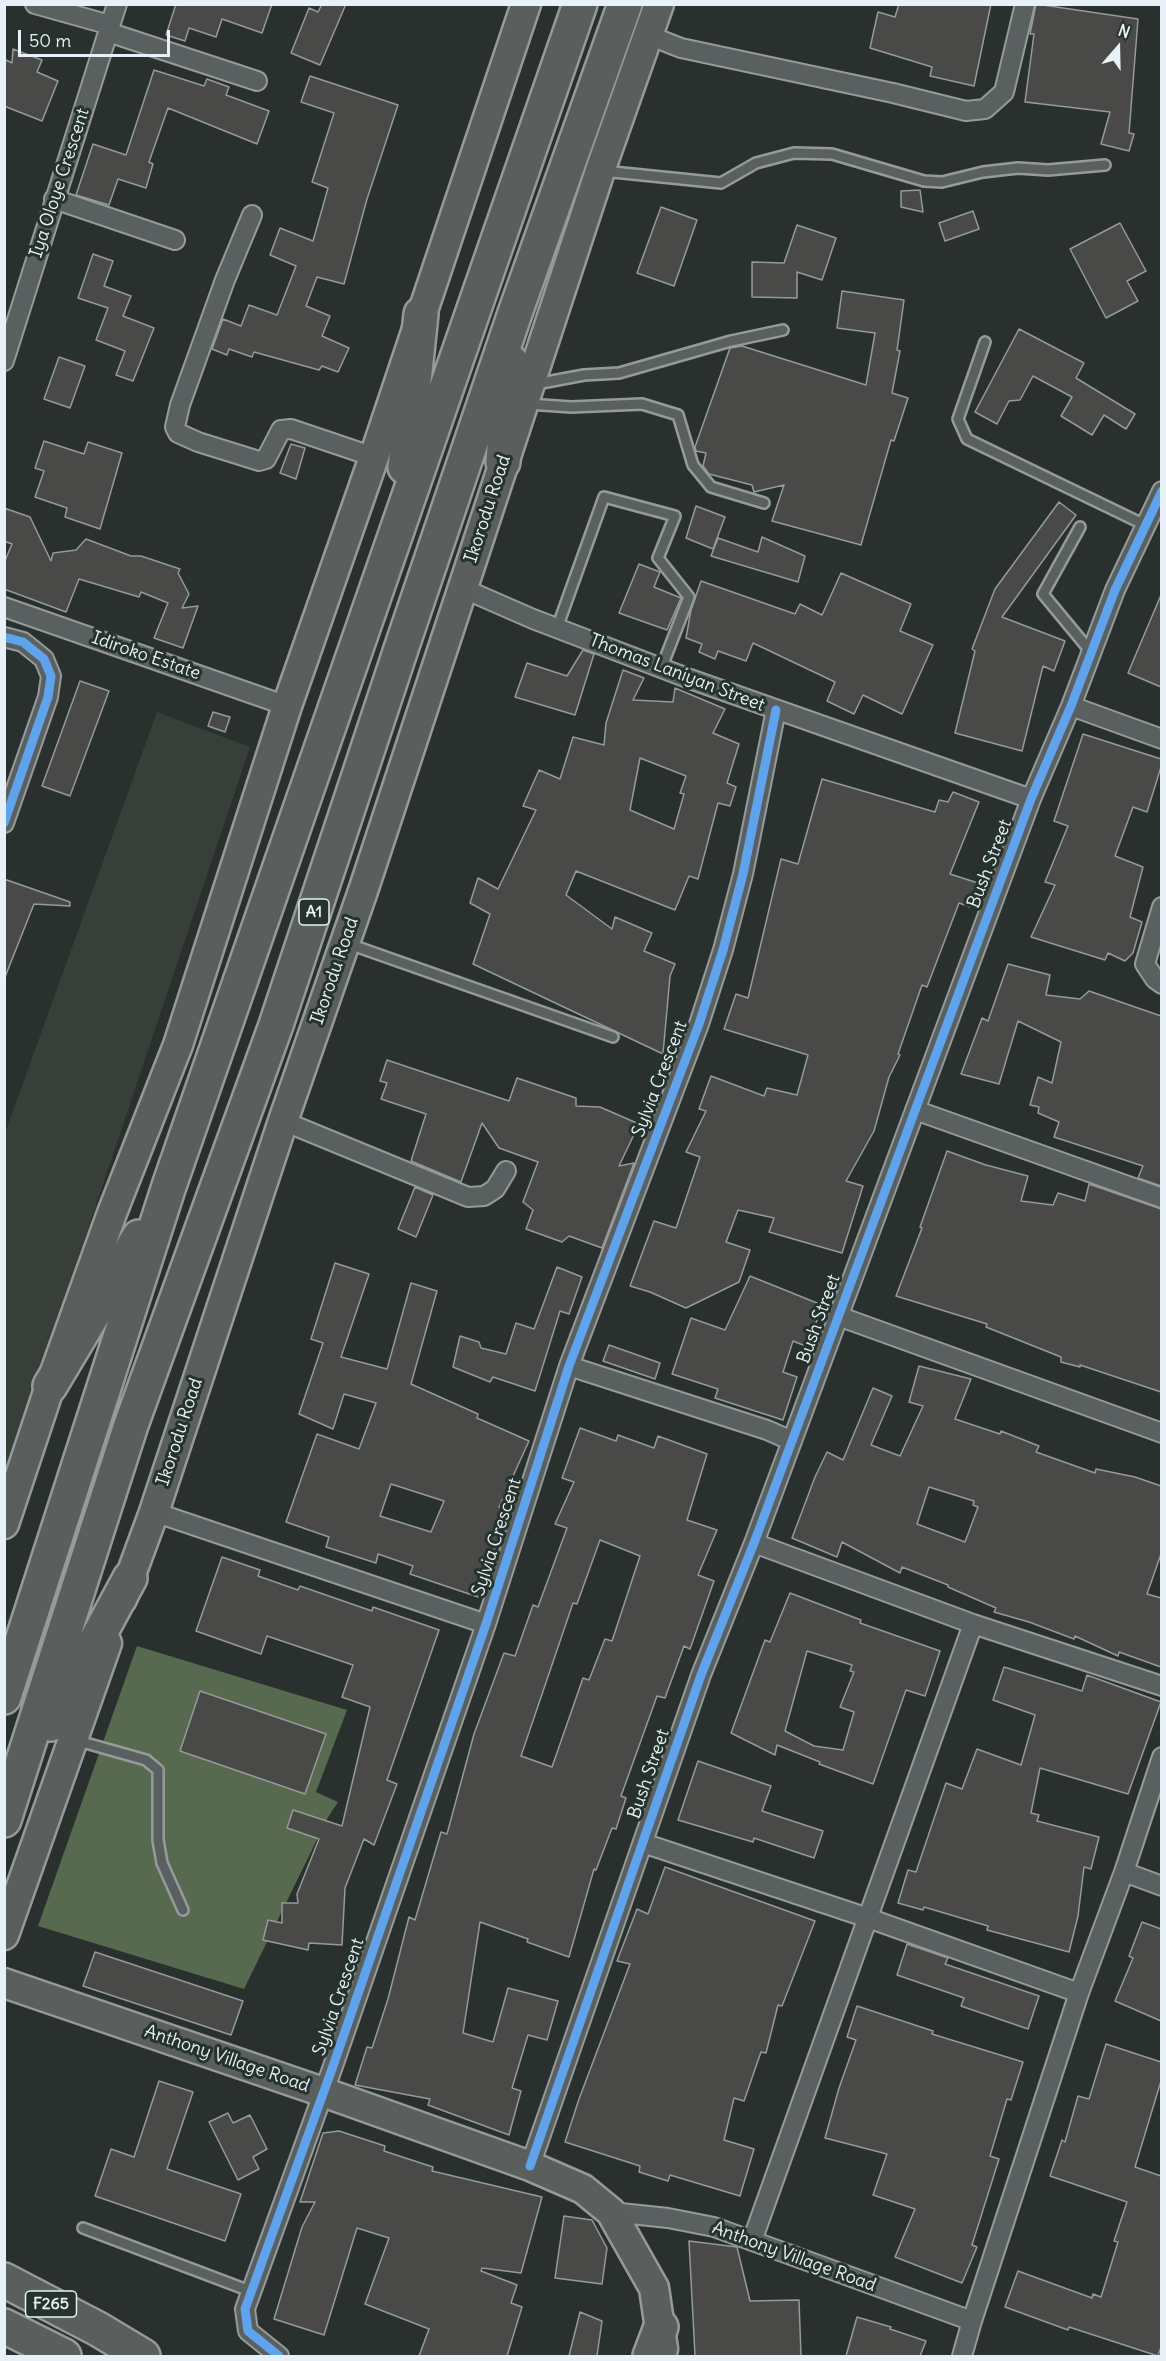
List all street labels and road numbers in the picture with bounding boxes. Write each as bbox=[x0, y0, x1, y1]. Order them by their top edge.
street label: Iya Oloye Crescent bbox=[26, 106, 94, 260]
street label: Ikorodu Road bbox=[460, 452, 516, 566]
street label: Idiroko Estate bbox=[89, 627, 203, 685]
street label: Thomas Laniyan Street bbox=[586, 630, 768, 716]
street label: Bush Street bbox=[963, 817, 1017, 911]
road number: A1 bbox=[299, 899, 329, 925]
street label: Ikorodu Road bbox=[307, 915, 363, 1027]
street label: Sylvia Crescent bbox=[628, 1018, 692, 1140]
street label: Bush Street bbox=[793, 1272, 845, 1366]
street label: Ikorodu Road bbox=[152, 1375, 208, 1489]
street label: Sylvia Crescent bbox=[468, 1475, 526, 1599]
street label: Bush Street bbox=[624, 1726, 674, 1822]
street label: Sylvia Crescent bbox=[309, 1935, 369, 2059]
street label: Anthony Village Road bbox=[142, 2021, 312, 2097]
street label: Anthony Village Road bbox=[709, 2217, 879, 2297]
road number: F265 bbox=[26, 2291, 76, 2317]

